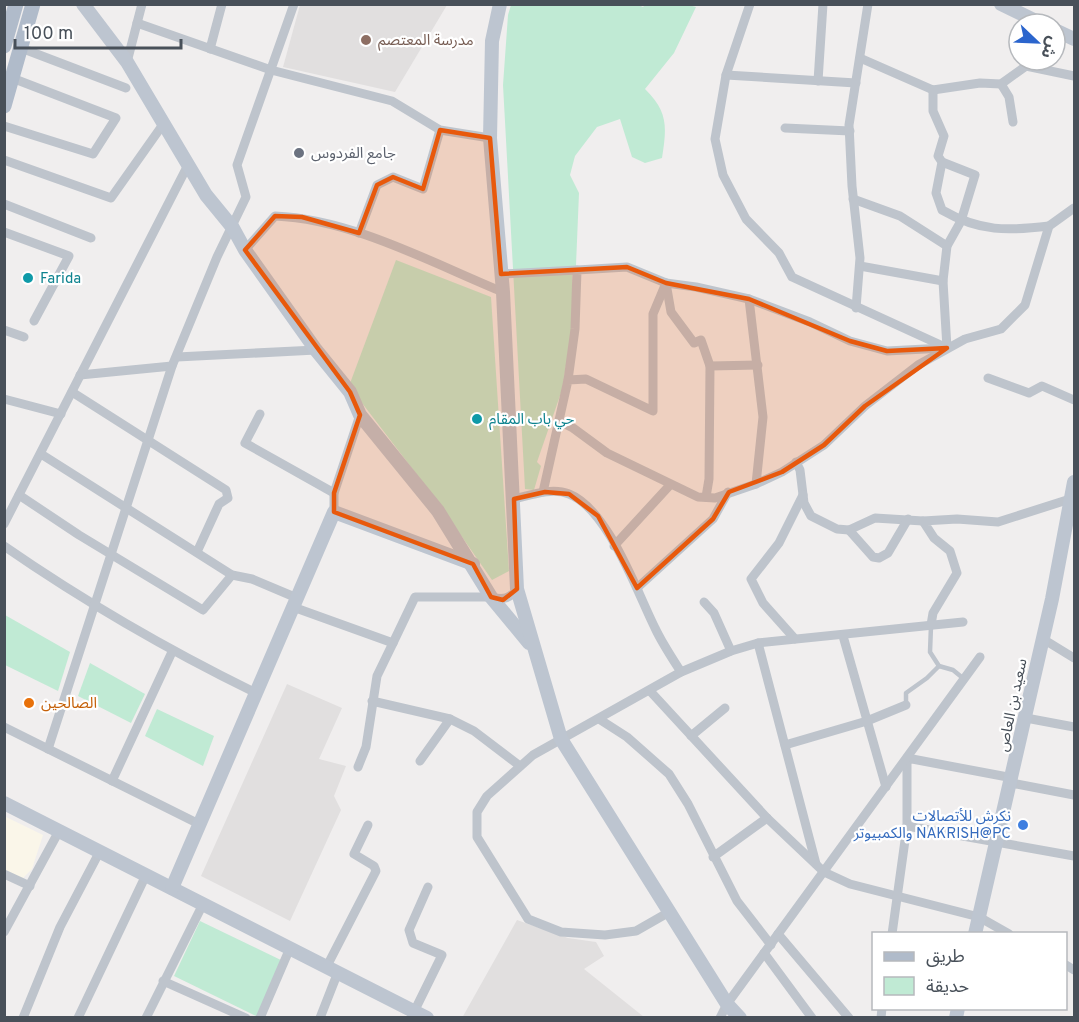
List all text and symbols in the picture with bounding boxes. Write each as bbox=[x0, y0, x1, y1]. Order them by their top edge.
scale bar bbox=[15, 12, 182, 50]
north arrow bbox=[1007, 12, 1067, 72]
text: 100 m bbox=[24, 23, 73, 46]
place label: مدرسة المعتصم bbox=[378, 32, 474, 51]
marker: مدرسة المعتصم bbox=[359, 33, 373, 47]
text: ش bbox=[1035, 33, 1062, 61]
place label: جامع الفردوس bbox=[311, 145, 396, 165]
marker: جامع الفردوس bbox=[292, 146, 306, 160]
place label: Farida bbox=[40, 270, 81, 289]
marker: Farida bbox=[21, 271, 35, 285]
place label: حي باب المقام bbox=[489, 411, 575, 430]
marker: حي باب المقام bbox=[470, 412, 484, 426]
street label: سعيد بن العاص bbox=[994, 657, 1033, 753]
place label: الصالحين bbox=[41, 695, 97, 714]
marker: الصالحين bbox=[22, 696, 36, 710]
place label: نكرش للأتصالات والكمبيوتر NAKRISH@PC bbox=[853, 808, 1011, 844]
marker: نكرش للأتصالات والكمبيوتر NAKRISH@PC bbox=[1016, 818, 1030, 832]
legend bbox=[872, 932, 1067, 1010]
text: طريق bbox=[926, 946, 965, 969]
text: حديقة bbox=[926, 976, 969, 999]

